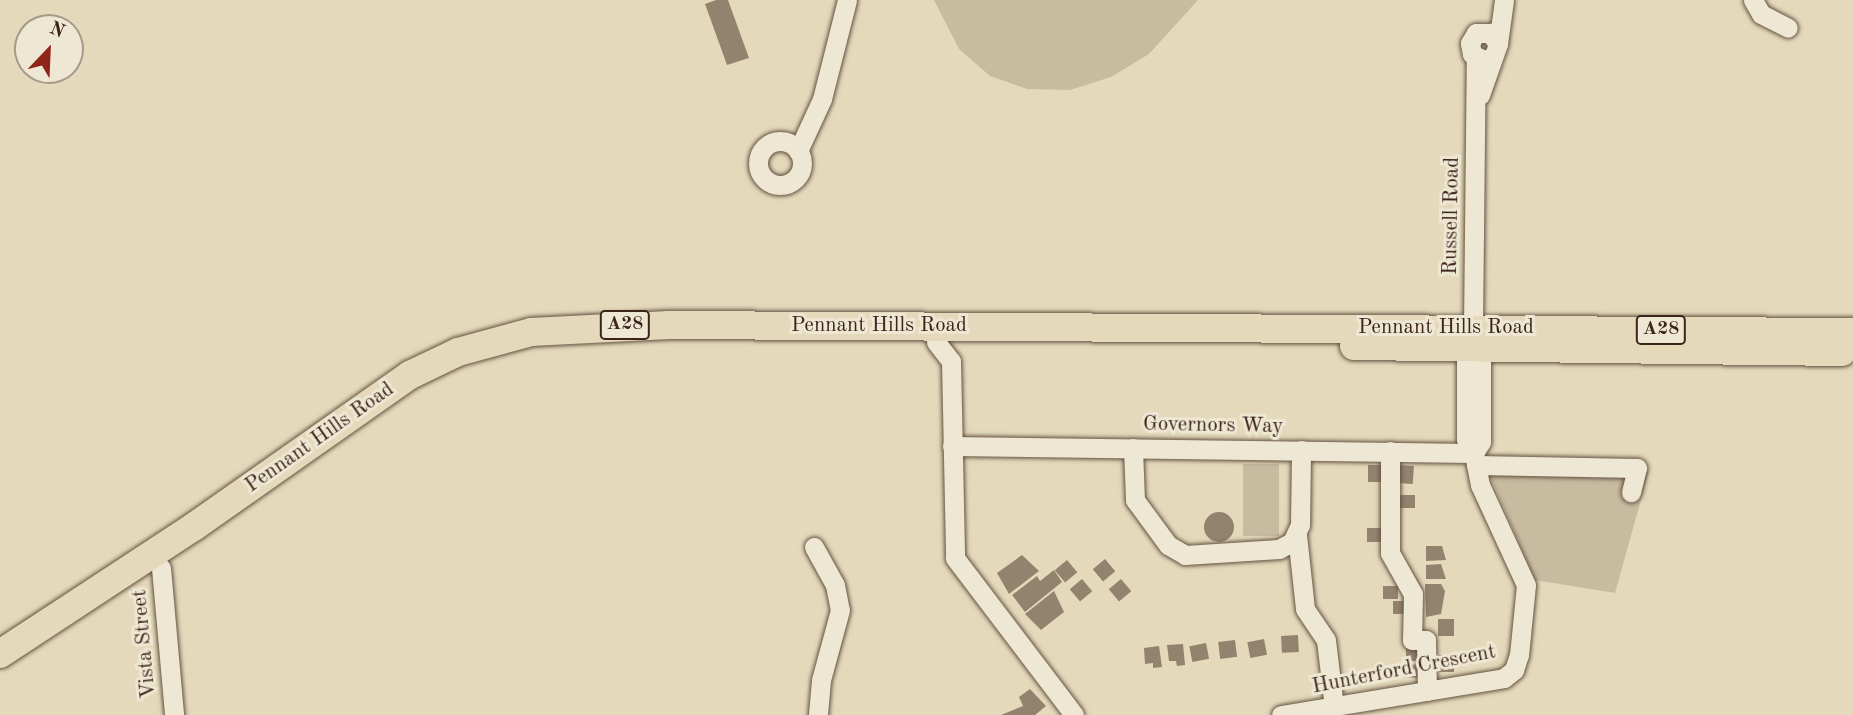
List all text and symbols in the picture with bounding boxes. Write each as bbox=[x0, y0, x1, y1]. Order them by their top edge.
north arrow bbox=[14, 14, 84, 84]
text: N bbox=[46, 19, 67, 43]
street label: Russell Road bbox=[1438, 157, 1466, 275]
road number: A28 bbox=[599, 310, 651, 340]
street label: Pennant Hills Road bbox=[791, 313, 967, 339]
road number: A28 bbox=[1635, 314, 1687, 346]
street label: Pennant Hills Road bbox=[1358, 315, 1534, 341]
street label: Pennant Hills Road bbox=[241, 377, 399, 499]
street label: Governors Way bbox=[1143, 412, 1283, 440]
street label: Vista Street bbox=[128, 588, 162, 700]
street label: Hunterford Crescent bbox=[1310, 640, 1498, 700]

